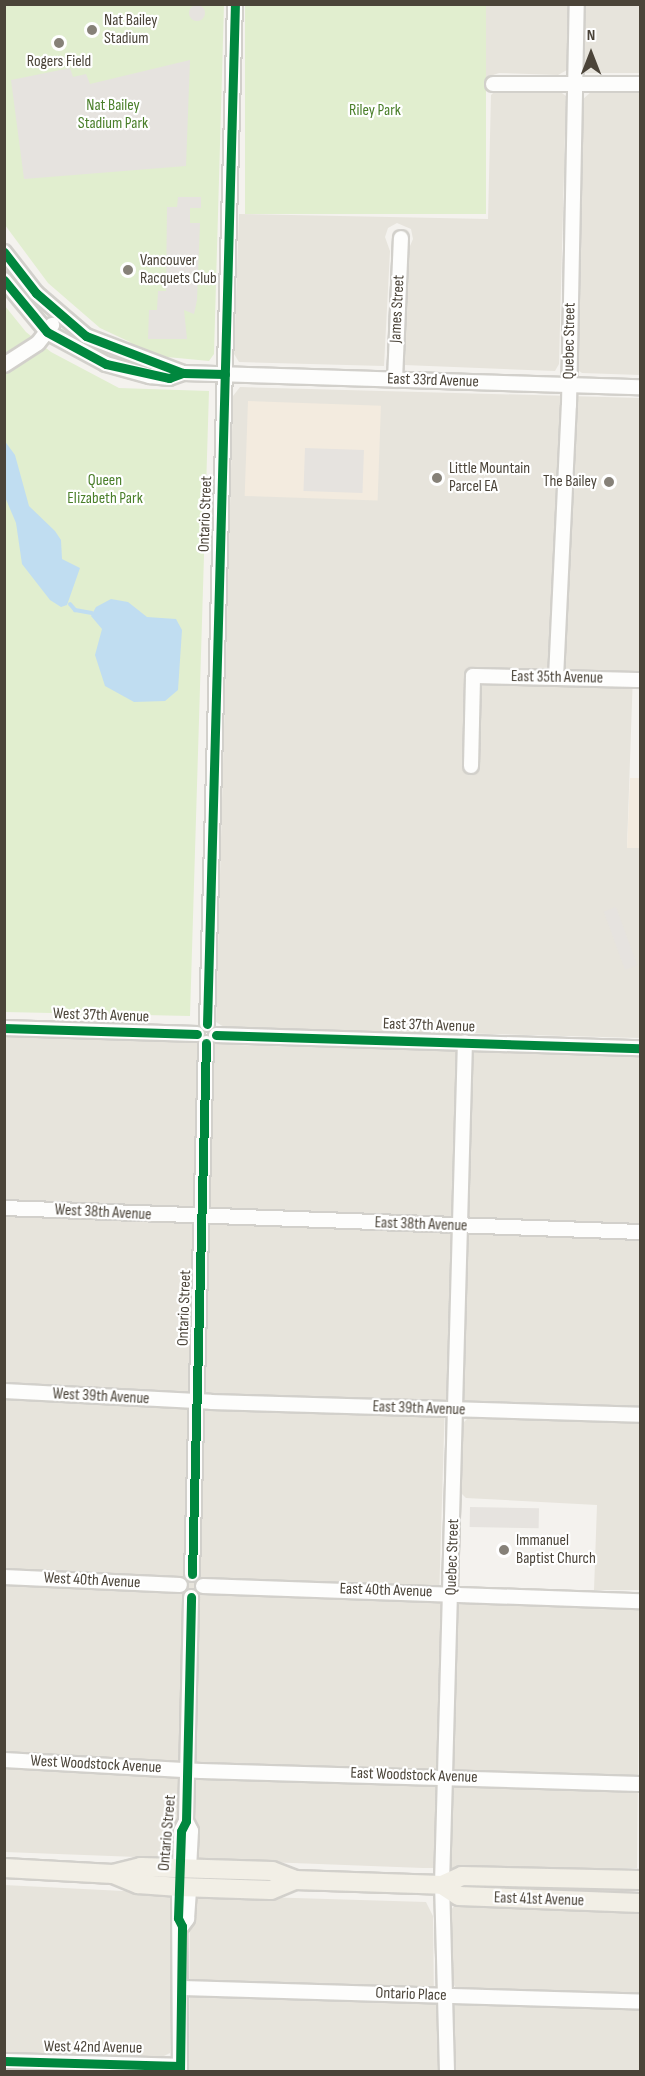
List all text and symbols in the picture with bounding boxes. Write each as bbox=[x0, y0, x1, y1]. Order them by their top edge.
place label: Nat Bailey Stadium bbox=[104, 11, 158, 49]
marker: Nat Bailey Stadium bbox=[85, 23, 99, 37]
north arrow bbox=[561, 24, 621, 84]
text: N bbox=[587, 26, 595, 45]
marker: Rogers Field bbox=[52, 36, 66, 50]
place label: Rogers Field bbox=[27, 52, 91, 72]
park label: Nat Bailey Stadium Park bbox=[78, 96, 148, 134]
park label: Riley Park bbox=[349, 101, 401, 121]
place label: Vancouver Racquets Club bbox=[140, 251, 217, 289]
marker: Vancouver Racquets Club bbox=[121, 263, 135, 277]
street label: James Street bbox=[387, 274, 409, 344]
street label: Quebec Street bbox=[560, 302, 580, 380]
street label: East 33rd Avenue bbox=[387, 370, 479, 392]
place label: Little Mountain Parcel EA bbox=[449, 459, 530, 497]
park label: Queen Elizabeth Park bbox=[67, 471, 143, 509]
marker: Little Mountain Parcel EA bbox=[430, 471, 444, 485]
place label: The Bailey bbox=[543, 472, 597, 492]
marker: The Bailey bbox=[602, 475, 616, 489]
street label: Ontario Street bbox=[195, 476, 217, 552]
street label: East 35th Avenue bbox=[511, 668, 603, 688]
street label: West 37th Avenue bbox=[53, 1005, 149, 1027]
street label: East 37th Avenue bbox=[383, 1015, 475, 1037]
street label: West 38th Avenue bbox=[54, 1201, 152, 1225]
street label: East 38th Avenue bbox=[374, 1214, 468, 1236]
street label: Ontario Street bbox=[174, 1270, 196, 1346]
street label: West 39th Avenue bbox=[52, 1385, 150, 1409]
street label: East 39th Avenue bbox=[372, 1398, 466, 1420]
street label: Quebec Street bbox=[442, 1518, 464, 1596]
place label: Immanuel Baptist Church bbox=[516, 1531, 596, 1569]
marker: Immanuel Baptist Church bbox=[497, 1543, 511, 1557]
street label: West 40th Avenue bbox=[43, 1569, 141, 1593]
street label: East 40th Avenue bbox=[339, 1580, 433, 1602]
street label: West Woodstock Avenue bbox=[30, 1752, 162, 1778]
street label: East Woodstock Avenue bbox=[350, 1764, 478, 1788]
street label: Ontario Street bbox=[155, 1794, 181, 1872]
street label: East 41st Avenue bbox=[494, 1889, 584, 1911]
street label: Ontario Place bbox=[375, 1984, 447, 2006]
street label: West 42nd Avenue bbox=[44, 2038, 142, 2058]

